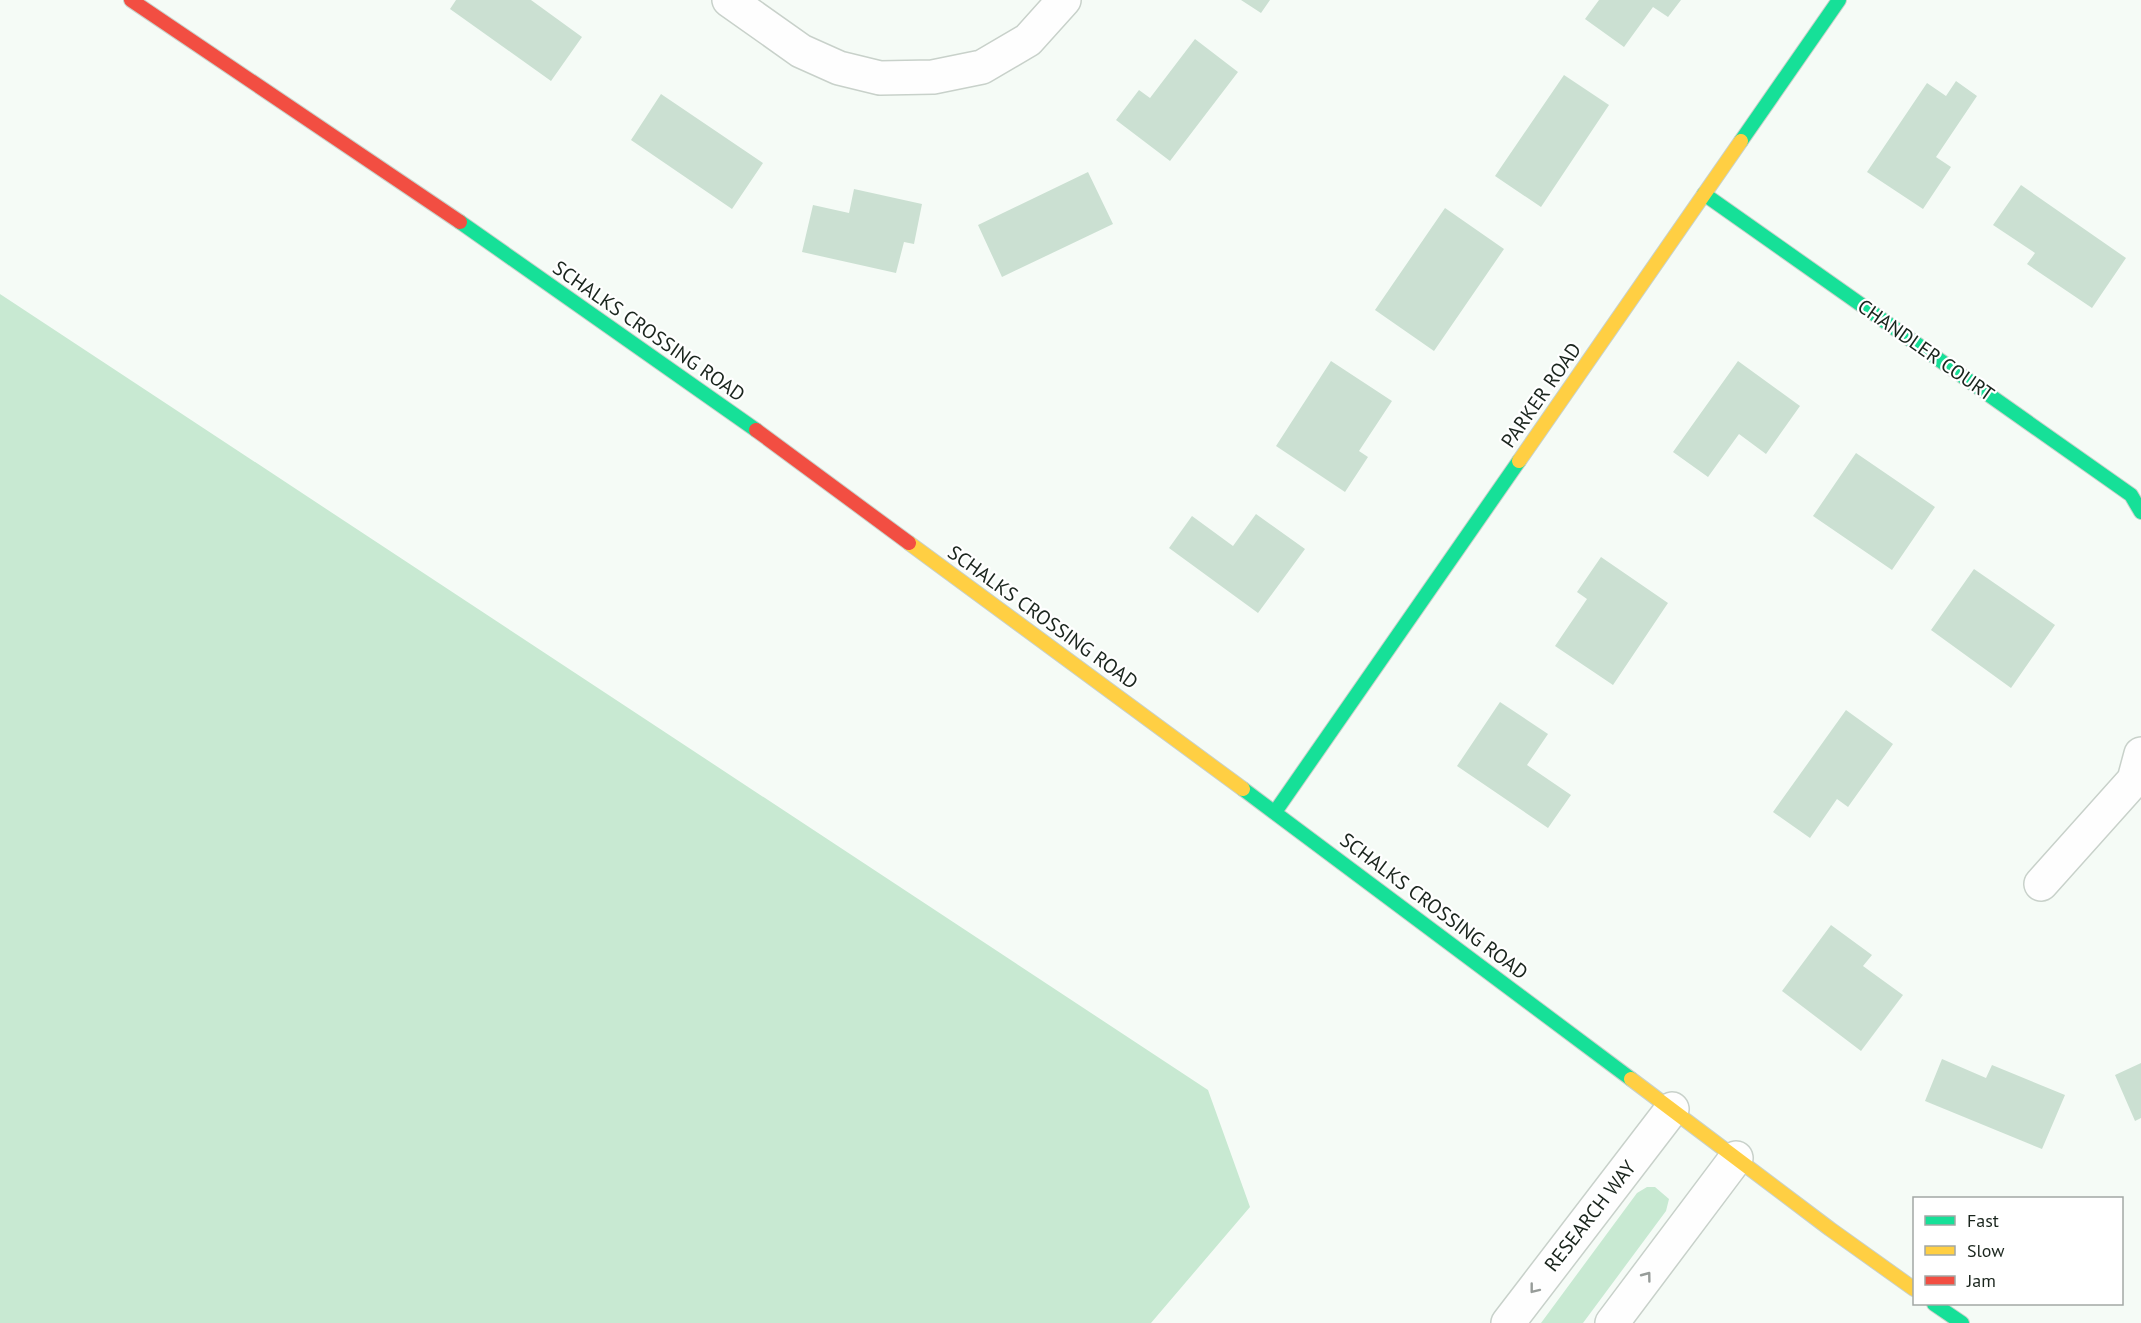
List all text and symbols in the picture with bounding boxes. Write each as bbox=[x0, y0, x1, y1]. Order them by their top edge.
street label: SCHALKS CROSSING ROAD bbox=[548, 255, 750, 407]
street label: CHANDLER COURT bbox=[1853, 293, 1999, 407]
street label: PARKER ROAD bbox=[1495, 337, 1587, 453]
street label: SCHALKS CROSSING ROAD bbox=[943, 539, 1143, 695]
street label: SCHALKS CROSSING ROAD bbox=[1335, 827, 1533, 985]
street label: RESEARCH WAY bbox=[1539, 1155, 1642, 1277]
legend bbox=[1913, 1197, 2123, 1305]
text: Fast bbox=[1967, 1209, 1999, 1232]
text: Slow bbox=[1967, 1239, 2005, 1262]
text: Jam bbox=[1966, 1269, 1996, 1292]
one-way arrow bbox=[1640, 1272, 1651, 1283]
one-way arrow bbox=[1531, 1282, 1542, 1293]

